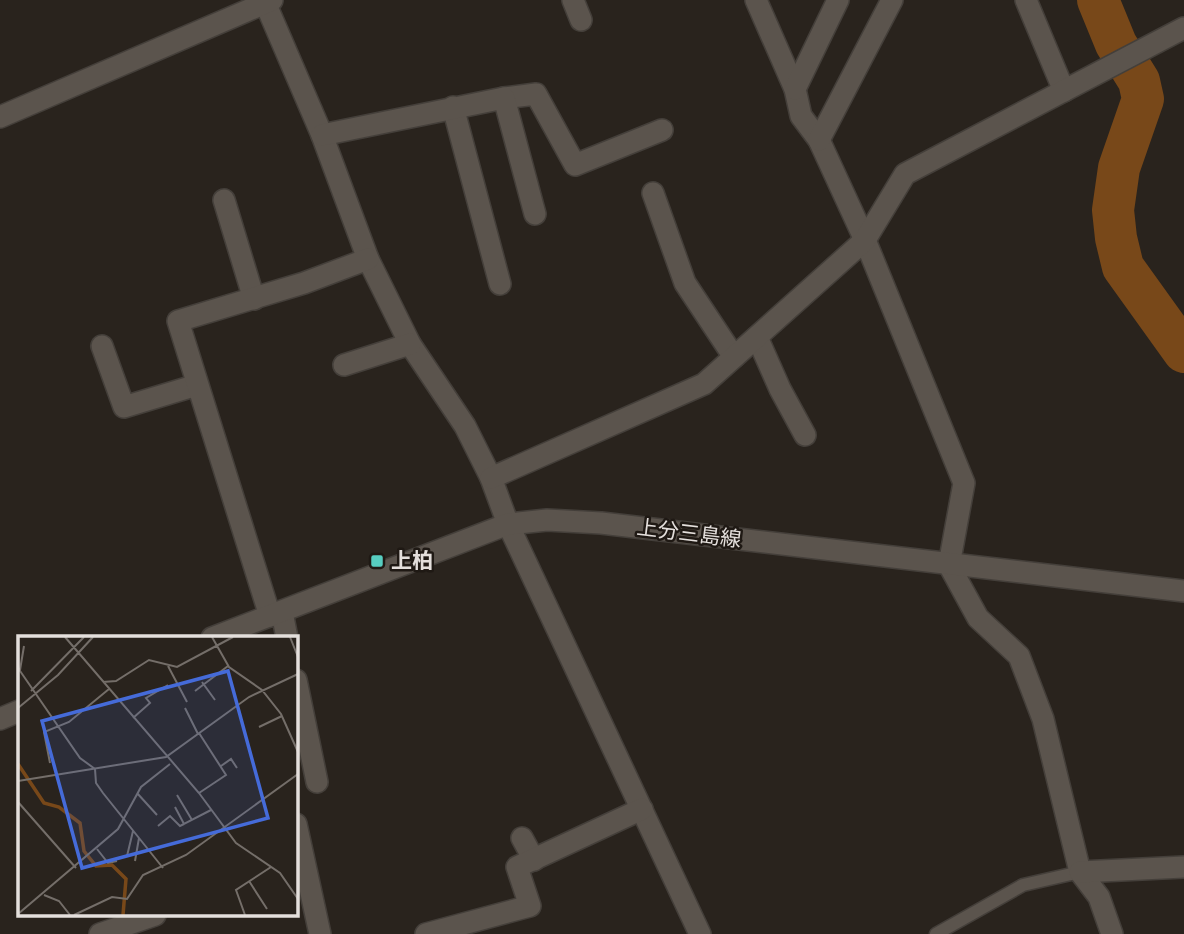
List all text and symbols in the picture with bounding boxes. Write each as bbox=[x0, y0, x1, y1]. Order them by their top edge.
street label: 上分三島線 bbox=[635, 515, 743, 553]
place label: 上柏 bbox=[391, 549, 433, 574]
marker: 上柏 bbox=[369, 553, 385, 569]
inset map bbox=[18, 636, 298, 916]

